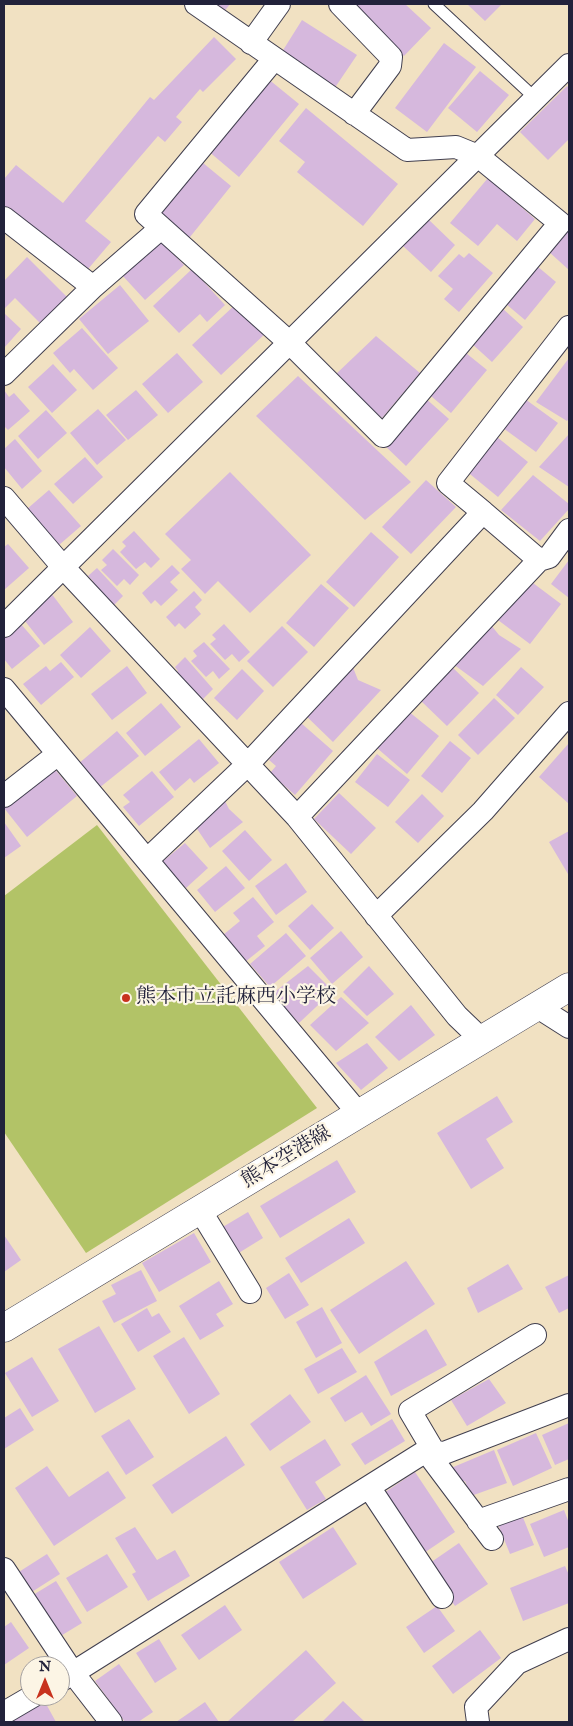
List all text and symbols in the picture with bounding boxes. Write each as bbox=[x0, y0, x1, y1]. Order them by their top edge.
place label: 熊本市立託麻西小学校 bbox=[136, 986, 336, 1010]
marker: 熊本市立託麻西小学校 bbox=[120, 992, 132, 1004]
street label: 熊本空港線 bbox=[238, 1122, 336, 1194]
north arrow bbox=[20, 1656, 70, 1706]
text: N bbox=[39, 1658, 51, 1676]

